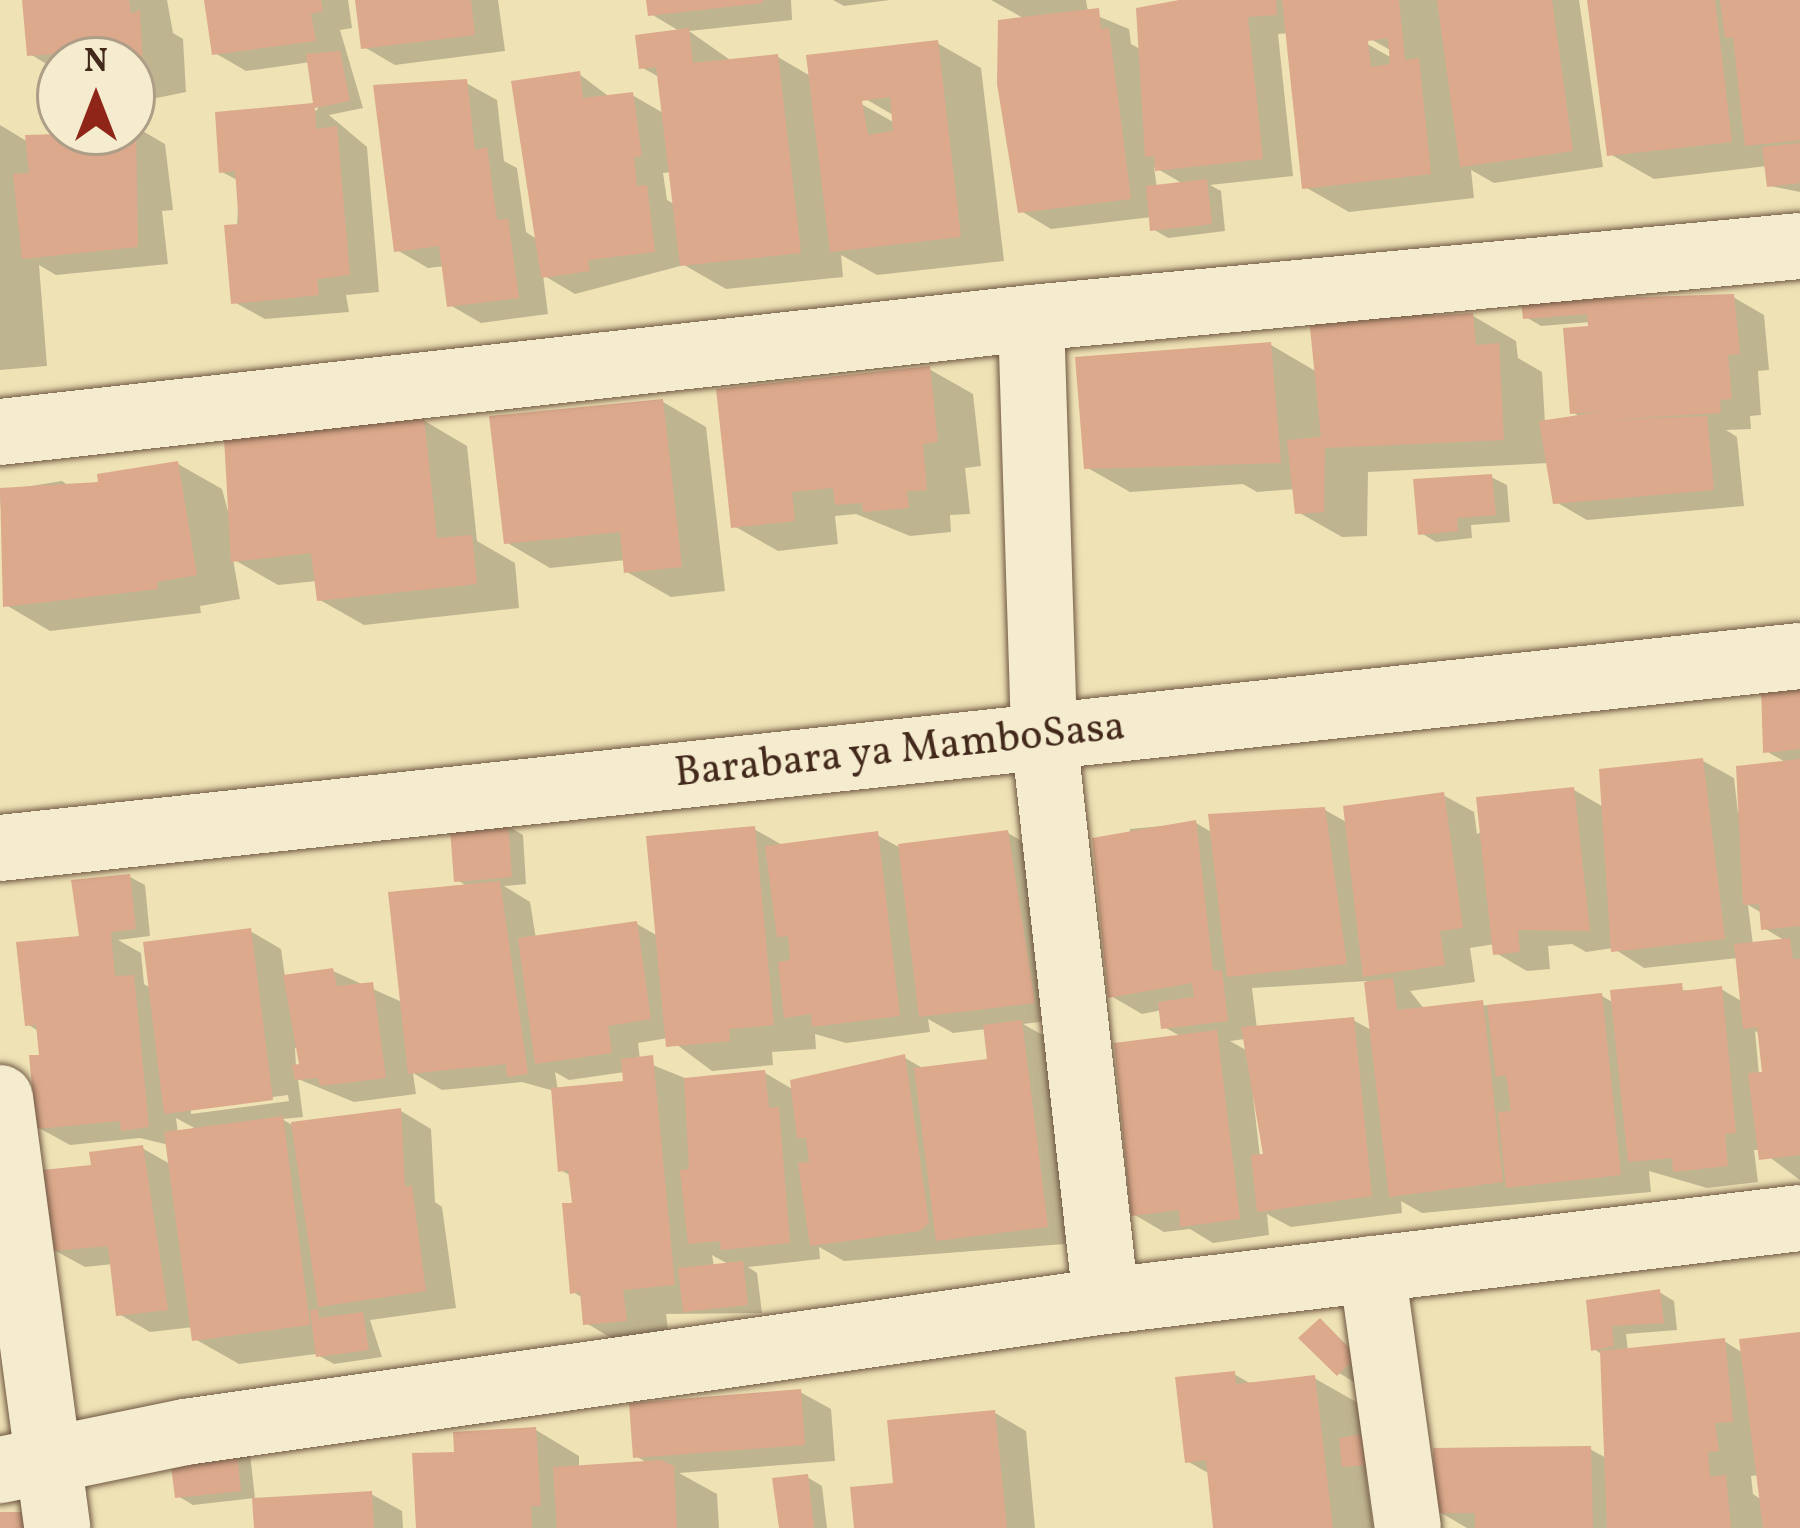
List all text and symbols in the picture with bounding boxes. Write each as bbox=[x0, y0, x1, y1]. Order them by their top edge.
north arrow bbox=[36, 36, 156, 156]
text: N bbox=[84, 40, 108, 86]
street label: Barabara ya MamboSasa bbox=[672, 703, 1128, 801]

